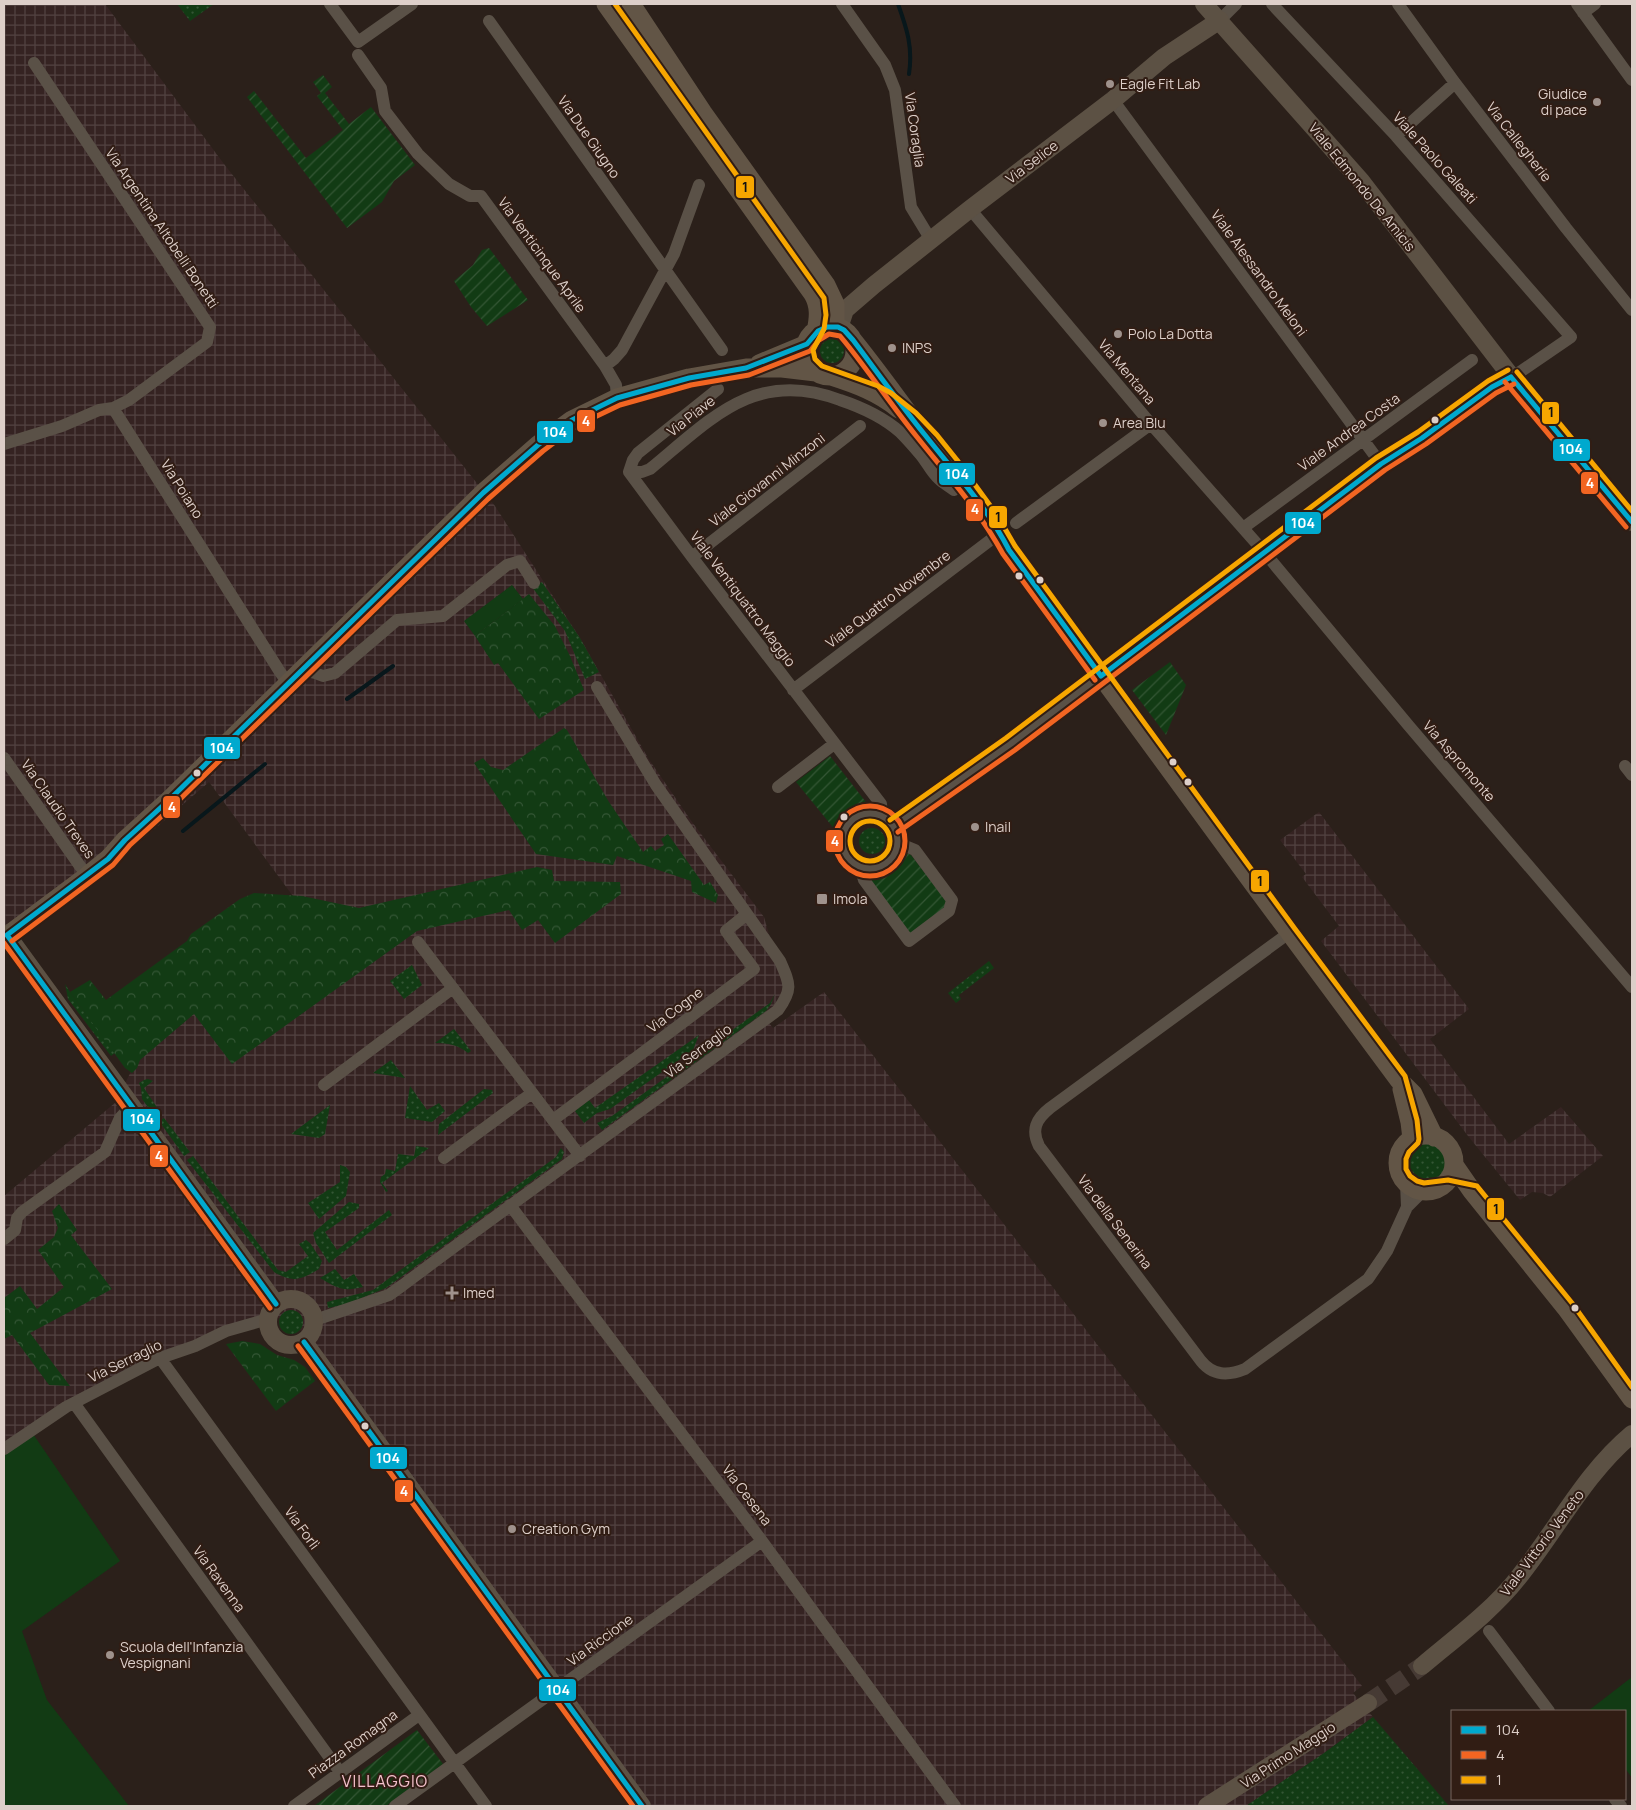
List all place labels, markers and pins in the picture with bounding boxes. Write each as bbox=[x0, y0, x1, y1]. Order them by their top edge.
place label: Eagle Fit Lab bbox=[1120, 74, 1200, 93]
marker: Eagle Fit Lab bbox=[1104, 78, 1116, 90]
place label: Giudice di pace bbox=[1538, 84, 1587, 119]
marker: Giudice di pace bbox=[1591, 96, 1603, 108]
place label: Polo La Dotta bbox=[1128, 324, 1213, 343]
marker: Polo La Dotta bbox=[1112, 328, 1124, 340]
place label: INPS bbox=[902, 338, 932, 357]
marker: INPS bbox=[886, 342, 898, 354]
place label: Area Blu bbox=[1113, 413, 1166, 432]
unlabelled marker bbox=[1430, 415, 1440, 425]
marker: Area Blu bbox=[1097, 417, 1109, 429]
unlabelled marker bbox=[1014, 571, 1024, 581]
unlabelled marker bbox=[1035, 575, 1045, 585]
unlabelled marker bbox=[1168, 757, 1178, 767]
unlabelled marker bbox=[192, 768, 202, 778]
unlabelled marker bbox=[1183, 777, 1193, 787]
unlabelled marker bbox=[839, 812, 849, 822]
place label: Inail bbox=[985, 817, 1011, 836]
marker: Inail bbox=[969, 821, 981, 833]
place label: Imola bbox=[833, 889, 867, 908]
marker: Imola bbox=[815, 892, 829, 906]
place label: Imed bbox=[463, 1283, 495, 1302]
marker: Imed bbox=[445, 1286, 459, 1300]
unlabelled marker bbox=[1570, 1303, 1580, 1313]
unlabelled marker bbox=[360, 1421, 370, 1431]
place label: Creation Gym bbox=[522, 1519, 610, 1538]
marker: Creation Gym bbox=[506, 1523, 518, 1535]
place label: Scuola dell'Infanzia Vespignani bbox=[120, 1637, 243, 1672]
marker: Scuola dell'Infanzia Vespignani bbox=[104, 1649, 116, 1661]

